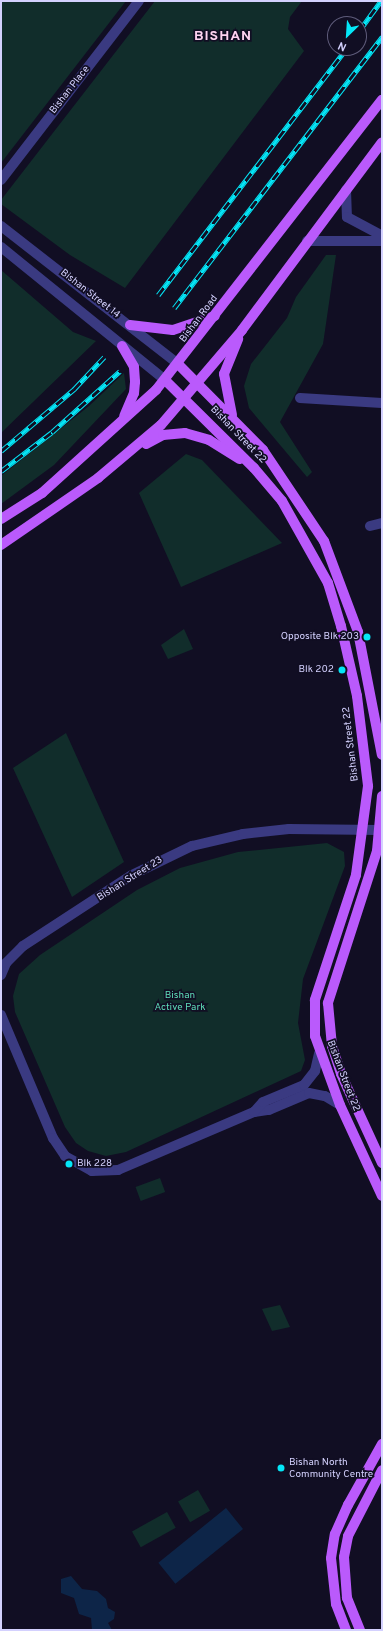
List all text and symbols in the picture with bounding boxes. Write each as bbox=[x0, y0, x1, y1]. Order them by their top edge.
north arrow bbox=[327, 16, 367, 56]
district label: BISHAN bbox=[194, 29, 252, 45]
text: N bbox=[336, 38, 349, 54]
street label: Bishan Place bbox=[48, 64, 92, 116]
street label: Bishan Street 14 bbox=[58, 267, 122, 321]
street label: Bishan Road bbox=[177, 293, 221, 345]
street label: Bishan Street 22 bbox=[208, 404, 268, 466]
place label: Opposite Blk 203 bbox=[281, 631, 359, 643]
marker: Opposite Blk 203 bbox=[362, 632, 372, 642]
place label: Blk 202 bbox=[299, 664, 334, 676]
marker: Blk 202 bbox=[337, 665, 347, 675]
street label: Bishan Street 22 bbox=[340, 706, 362, 782]
street label: Bishan Street 23 bbox=[95, 854, 165, 904]
park label: Bishan Active Park bbox=[154, 989, 206, 1012]
street label: Bishan Street 22 bbox=[324, 1039, 362, 1113]
place label: Blk 228 bbox=[77, 1158, 112, 1170]
marker: Blk 228 bbox=[64, 1159, 74, 1169]
place label: Bishan North Community Centre bbox=[289, 1456, 373, 1480]
marker: Bishan North Community Centre bbox=[276, 1463, 286, 1473]

